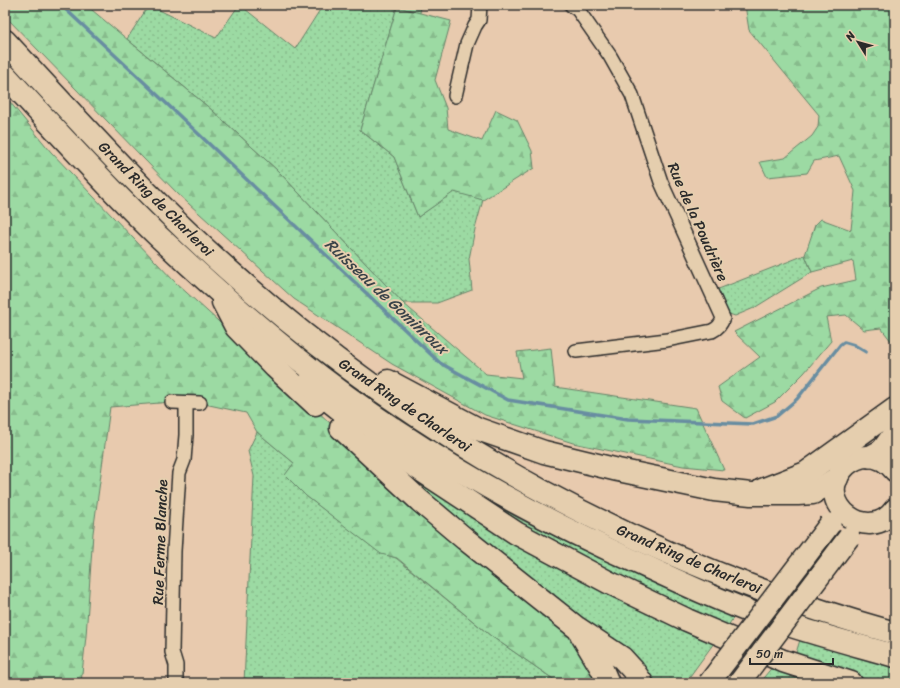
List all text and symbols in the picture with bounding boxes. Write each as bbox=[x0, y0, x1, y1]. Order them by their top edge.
north arrow bbox=[838, 22, 878, 62]
text: N bbox=[840, 27, 861, 46]
street label: Grand Ring de Charleroi bbox=[92, 135, 221, 264]
street label: Rue de la Poudrière bbox=[660, 158, 736, 286]
water label: Ruisseau de Gominroux bbox=[318, 231, 457, 363]
street label: Grand Ring de Charleroi bbox=[333, 351, 477, 460]
street label: Rue Ferme Blanche bbox=[145, 479, 175, 605]
street label: Grand Ring de Charleroi bbox=[612, 517, 766, 602]
scale bar bbox=[750, 640, 833, 666]
text: 50 m bbox=[756, 643, 783, 665]

